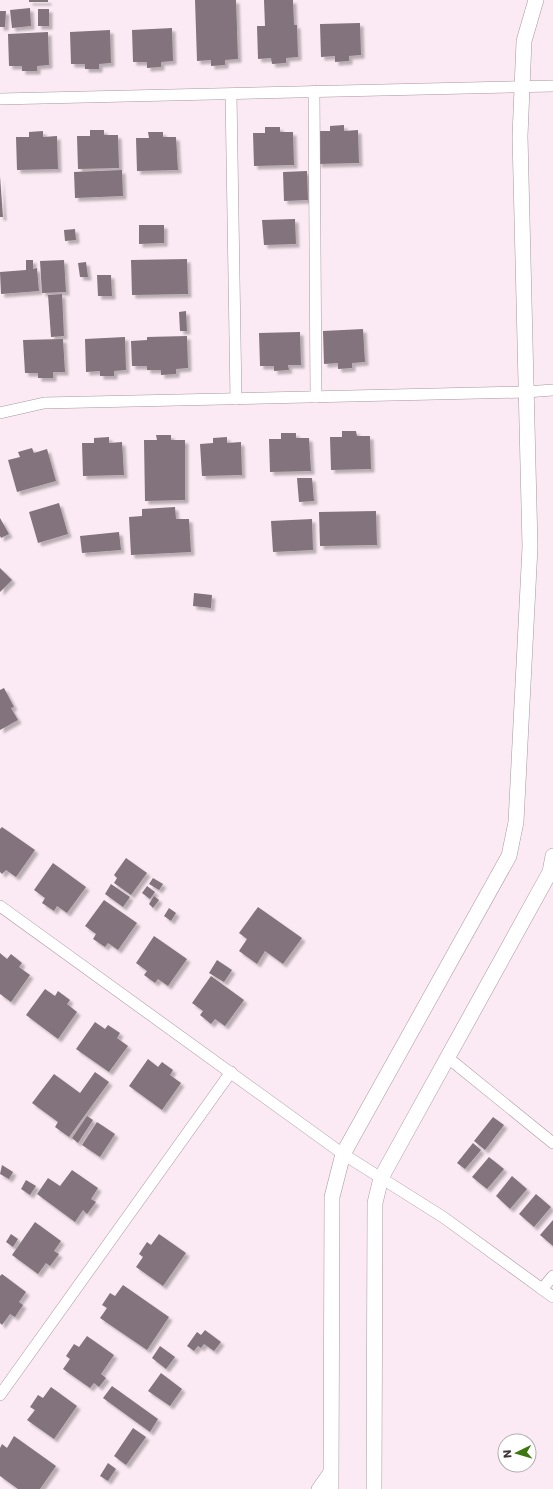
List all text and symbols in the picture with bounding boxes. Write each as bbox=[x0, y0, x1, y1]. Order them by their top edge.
north arrow bbox=[497, 1433, 537, 1473]
text: N bbox=[499, 1449, 515, 1459]

